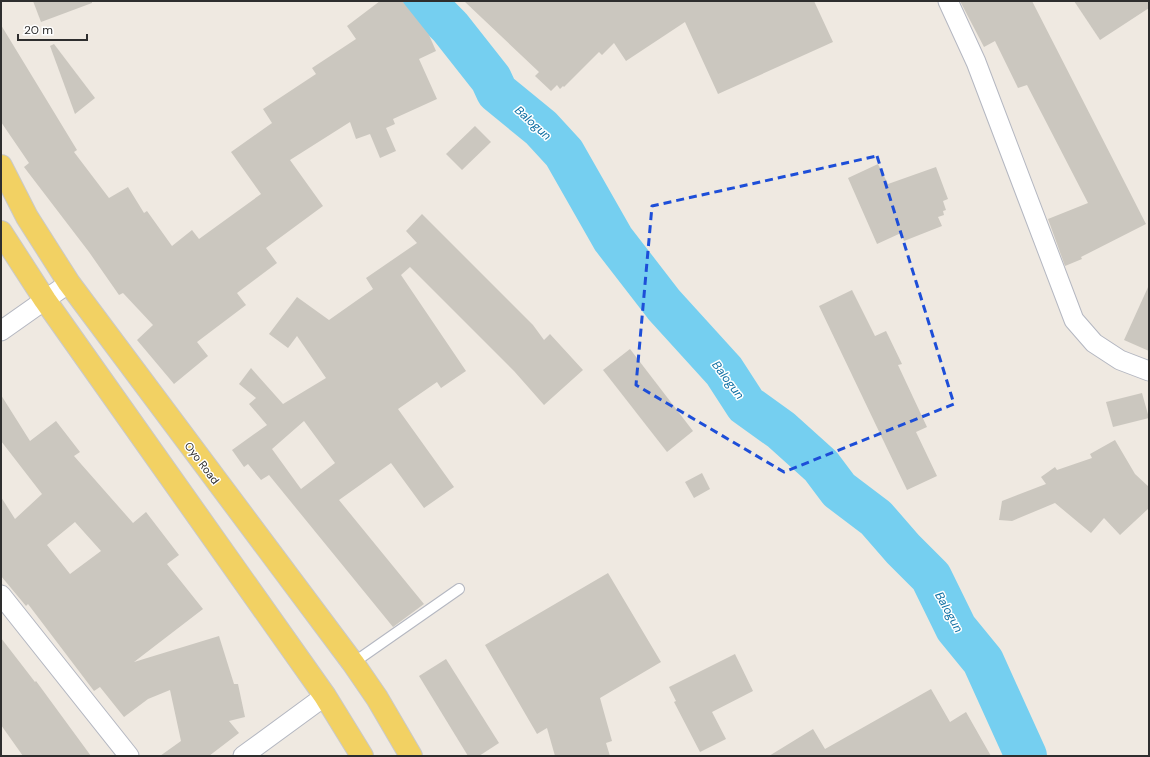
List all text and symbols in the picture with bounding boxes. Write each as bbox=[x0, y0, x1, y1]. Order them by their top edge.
scale bar bbox=[18, 16, 87, 42]
text: 20 m bbox=[24, 22, 53, 38]
water label: Balogun bbox=[511, 102, 555, 144]
water label: Balogun bbox=[708, 358, 748, 402]
street label: Oyo Road bbox=[182, 439, 222, 487]
water label: Balogun bbox=[931, 589, 967, 635]

